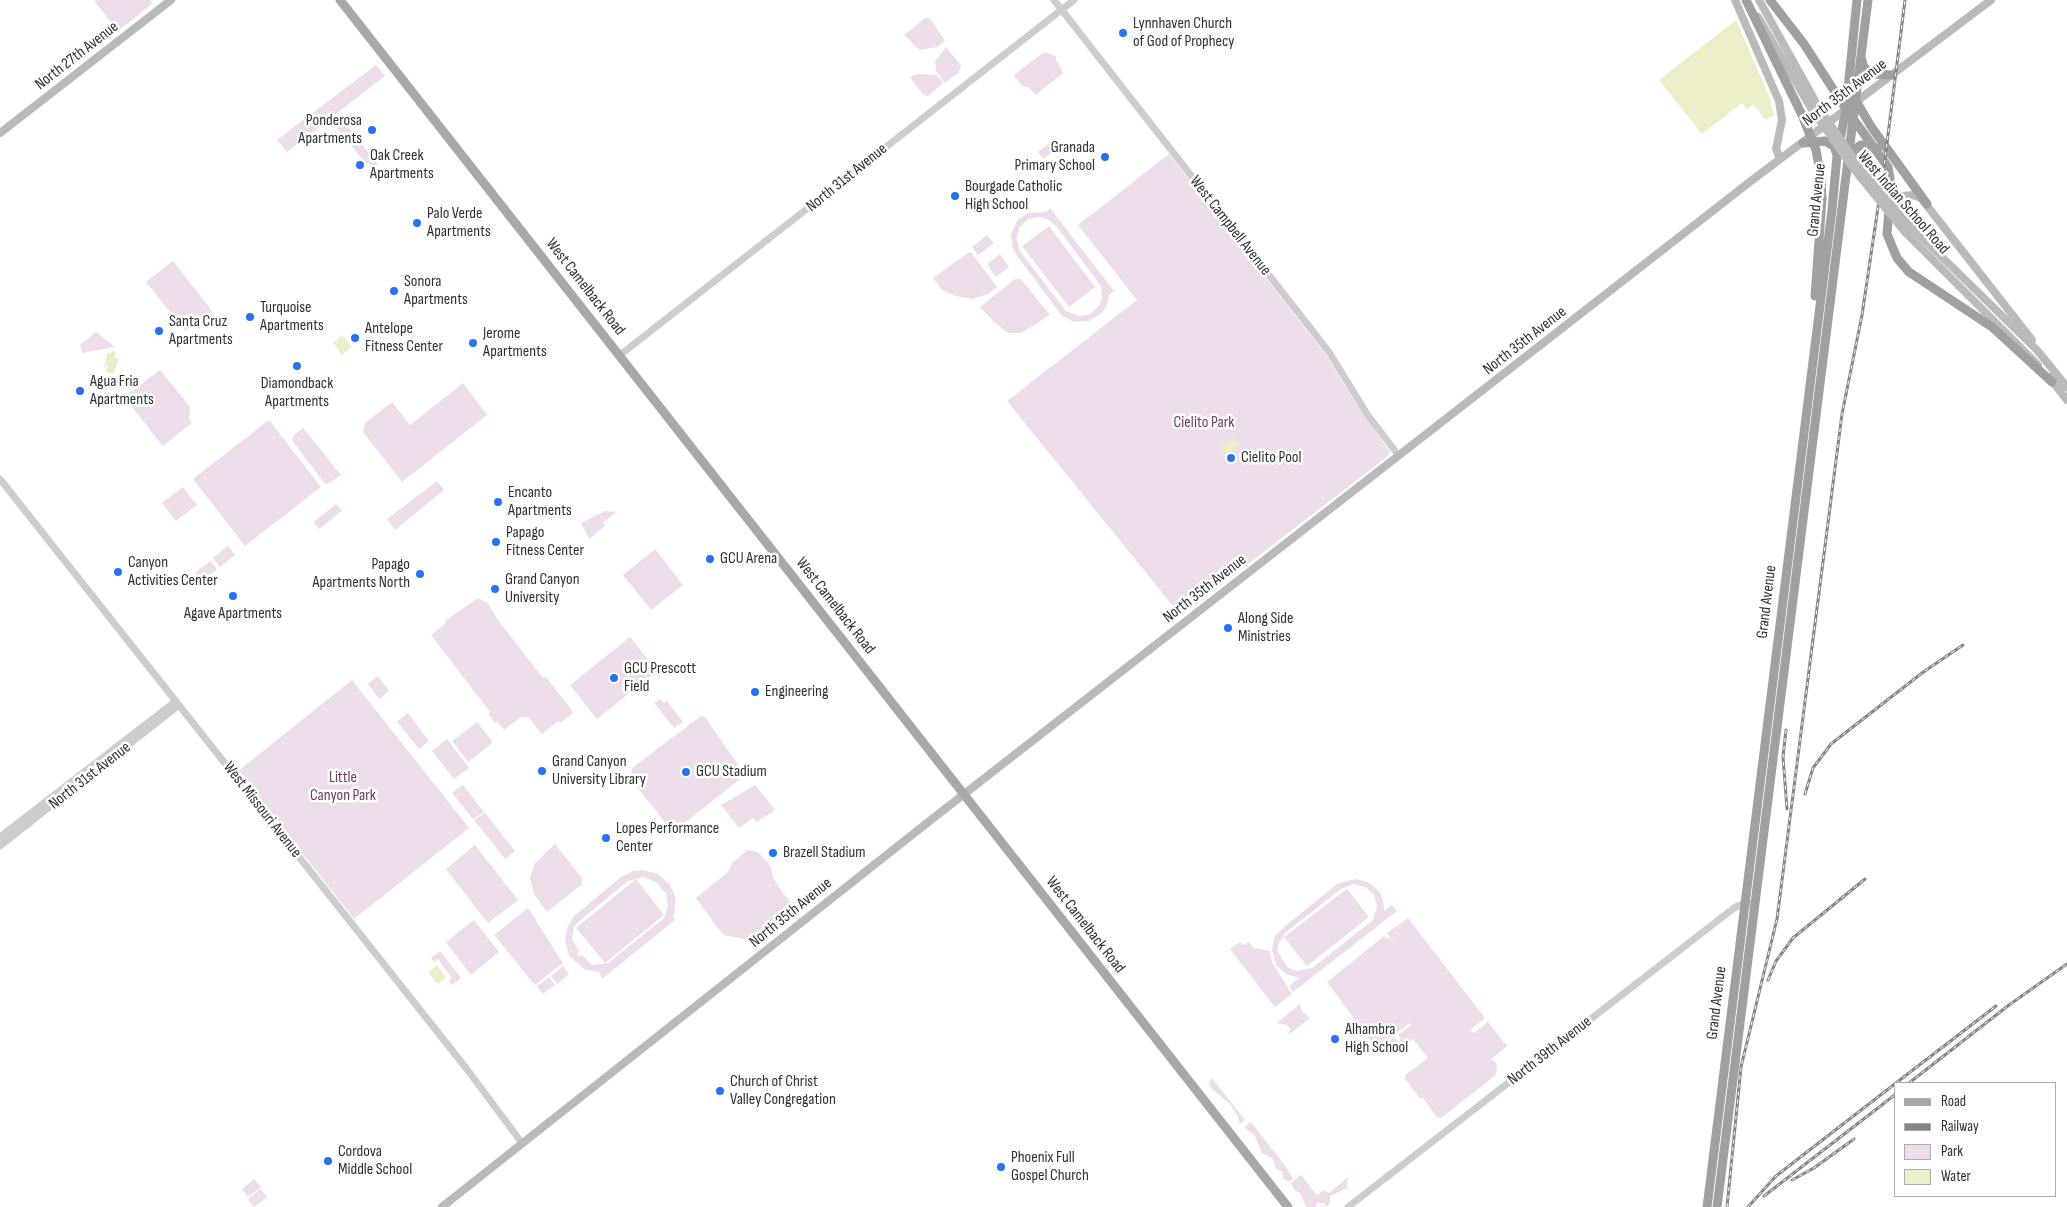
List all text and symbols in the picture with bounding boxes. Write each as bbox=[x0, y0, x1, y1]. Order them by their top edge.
place label: Lynnhaven Church of God of Prophecy bbox=[1133, 14, 1235, 52]
street label: North 27th Avenue bbox=[32, 18, 122, 94]
marker: Lynnhaven Church of God of Prophecy bbox=[1117, 27, 1129, 39]
street label: North 35th Avenue bbox=[1799, 55, 1891, 131]
place label: Ponderosa Apartments bbox=[298, 111, 362, 149]
marker: Ponderosa Apartments bbox=[366, 124, 378, 136]
place label: Granada Primary School bbox=[1014, 138, 1095, 176]
street label: North 31st Avenue bbox=[803, 140, 891, 216]
place label: Oak Creek Apartments bbox=[370, 146, 434, 184]
street label: West Indian School Road bbox=[1853, 147, 1953, 259]
marker: Granada Primary School bbox=[1099, 151, 1111, 163]
marker: Oak Creek Apartments bbox=[354, 159, 366, 171]
street label: Grand Avenue bbox=[1804, 162, 1830, 238]
street label: West Campbell Avenue bbox=[1185, 172, 1275, 280]
place label: Bourgade Catholic High School bbox=[965, 177, 1062, 215]
marker: Bourgade Catholic High School bbox=[949, 190, 961, 202]
place label: Palo Verde Apartments bbox=[427, 204, 491, 242]
marker: Palo Verde Apartments bbox=[411, 217, 423, 229]
street label: West Camelback Road bbox=[541, 235, 629, 339]
place label: Sonora Apartments bbox=[404, 272, 468, 310]
marker: Sonora Apartments bbox=[388, 285, 400, 297]
place label: Turquoise Apartments bbox=[260, 298, 324, 336]
street label: North 35th Avenue bbox=[1480, 303, 1570, 379]
marker: Turquoise Apartments bbox=[244, 311, 256, 323]
place label: Santa Cruz Apartments bbox=[169, 312, 233, 350]
place label: Antelope Fitness Center bbox=[365, 319, 443, 357]
place label: Jerome Apartments bbox=[483, 324, 547, 362]
marker: Santa Cruz Apartments bbox=[153, 325, 165, 337]
marker: Antelope Fitness Center bbox=[349, 332, 361, 344]
marker: Jerome Apartments bbox=[467, 337, 479, 349]
marker: Diamondback Apartments bbox=[291, 360, 303, 372]
place label: Agua Fria Apartments bbox=[90, 372, 154, 410]
place label: Diamondback Apartments bbox=[261, 374, 333, 412]
marker: Agua Fria Apartments bbox=[74, 385, 86, 397]
park label: Cielito Park bbox=[1174, 413, 1234, 433]
place label: Cielito Pool bbox=[1241, 448, 1301, 468]
marker: Cielito Pool bbox=[1225, 452, 1237, 464]
place label: Encanto Apartments bbox=[508, 483, 572, 521]
marker: Encanto Apartments bbox=[492, 496, 504, 508]
place label: Papago Fitness Center bbox=[506, 523, 584, 561]
marker: Papago Fitness Center bbox=[490, 536, 502, 548]
place label: GCU Arena bbox=[720, 549, 777, 569]
street label: North 35th Avenue bbox=[1160, 551, 1250, 627]
place label: Canyon Activities Center bbox=[128, 553, 218, 591]
marker: GCU Arena bbox=[704, 553, 716, 565]
street label: West Camelback Road bbox=[791, 554, 879, 658]
place label: Papago Apartments North bbox=[312, 555, 410, 593]
street label: Grand Avenue bbox=[1753, 564, 1781, 640]
marker: Canyon Activities Center bbox=[112, 566, 124, 578]
marker: Papago Apartments North bbox=[414, 568, 426, 580]
place label: Grand Canyon University bbox=[505, 570, 580, 608]
marker: Grand Canyon University bbox=[489, 583, 501, 595]
marker: Agave Apartments bbox=[227, 590, 239, 602]
place label: Agave Apartments bbox=[184, 604, 282, 624]
place label: Along Side Ministries bbox=[1238, 609, 1293, 647]
marker: Along Side Ministries bbox=[1222, 622, 1234, 634]
place label: GCU Prescott Field bbox=[624, 659, 696, 697]
marker: GCU Prescott Field bbox=[608, 672, 620, 684]
place label: Engineering bbox=[765, 682, 828, 702]
marker: Engineering bbox=[749, 686, 761, 698]
street label: North 31st Avenue bbox=[45, 738, 135, 814]
place label: Grand Canyon University Library bbox=[552, 752, 646, 790]
street label: West Missouri Avenue bbox=[219, 758, 305, 862]
place label: GCU Stadium bbox=[696, 762, 767, 782]
marker: Grand Canyon University Library bbox=[536, 765, 548, 777]
marker: GCU Stadium bbox=[680, 766, 692, 778]
park label: Little Canyon Park bbox=[310, 768, 376, 806]
place label: Lopes Performance Center bbox=[616, 819, 719, 857]
marker: Lopes Performance Center bbox=[600, 832, 612, 844]
place label: Brazell Stadium bbox=[783, 843, 865, 863]
marker: Brazell Stadium bbox=[767, 847, 779, 859]
street label: West Camelback Road bbox=[1041, 873, 1129, 977]
street label: North 35th Avenue bbox=[746, 874, 836, 952]
street label: Grand Avenue bbox=[1703, 965, 1731, 1041]
street label: North 39th Avenue bbox=[1504, 1012, 1596, 1090]
place label: Alhambra High School bbox=[1345, 1020, 1408, 1058]
marker: Alhambra High School bbox=[1329, 1033, 1341, 1045]
place label: Church of Christ Valley Congregation bbox=[730, 1072, 836, 1110]
legend bbox=[1894, 1082, 2057, 1197]
marker: Church of Christ Valley Congregation bbox=[714, 1085, 726, 1097]
text: Road bbox=[1941, 1092, 1966, 1111]
text: Railway bbox=[1941, 1117, 1979, 1136]
place label: Cordova Middle School bbox=[338, 1142, 412, 1180]
text: Park bbox=[1941, 1142, 1963, 1161]
place label: Phoenix Full Gospel Church bbox=[1011, 1148, 1089, 1186]
marker: Cordova Middle School bbox=[322, 1155, 334, 1167]
marker: Phoenix Full Gospel Church bbox=[995, 1161, 1007, 1173]
text: Water bbox=[1941, 1167, 1971, 1186]

